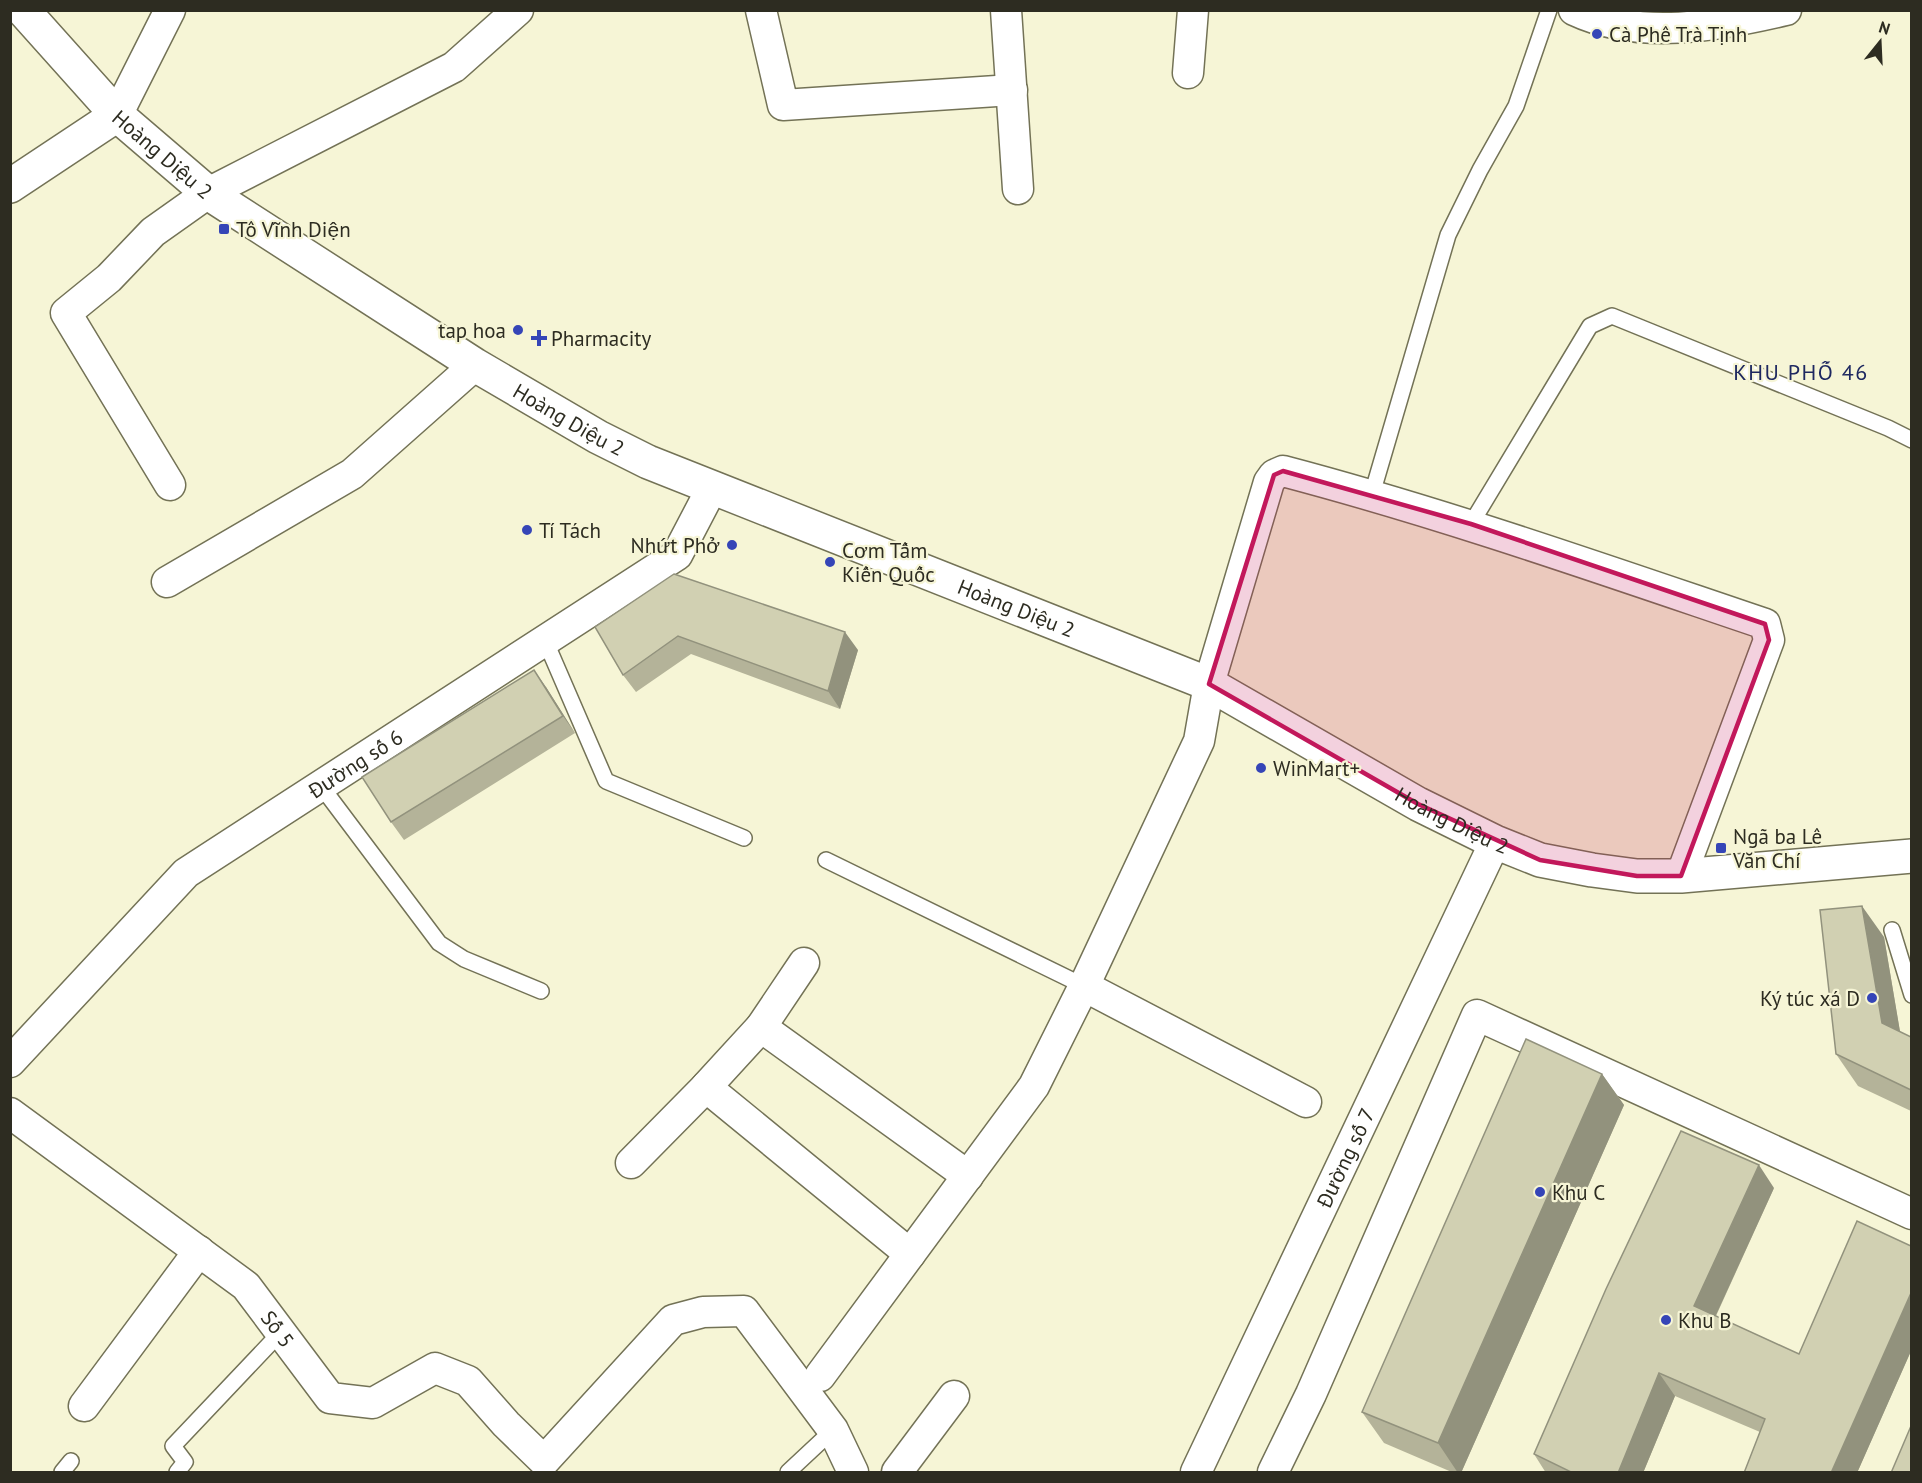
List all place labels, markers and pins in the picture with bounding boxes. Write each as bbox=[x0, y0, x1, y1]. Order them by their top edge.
place label: Cà Phê Trà Tịnh bbox=[1609, 21, 1747, 48]
marker: Cà Phê Trà Tịnh bbox=[1590, 27, 1604, 41]
place label: Tô Vĩnh Diện bbox=[236, 216, 351, 243]
marker: Tô Vĩnh Diện bbox=[217, 222, 231, 236]
place label: tap hoa bbox=[438, 317, 506, 344]
marker: tap hoa bbox=[511, 323, 525, 337]
place label: Pharmacity bbox=[551, 325, 651, 352]
marker: Pharmacity bbox=[532, 331, 546, 345]
place label: Tí Tách bbox=[539, 517, 601, 544]
marker: Tí Tách bbox=[520, 523, 534, 537]
place label: Nhứt Phở bbox=[631, 532, 720, 559]
place label: Cơm Tấm Kiến Quốc bbox=[842, 537, 935, 588]
marker: Nhứt Phở bbox=[725, 538, 739, 552]
marker: Cơm Tấm Kiến Quốc bbox=[823, 555, 837, 569]
place label: WinMart+ bbox=[1273, 755, 1360, 782]
marker: WinMart+ bbox=[1254, 761, 1268, 775]
place label: Ngã ba Lê Văn Chí bbox=[1732, 823, 1822, 874]
marker: Ngã ba Lê Văn Chí bbox=[1714, 841, 1728, 855]
place label: Ký túc xá D bbox=[1760, 985, 1860, 1012]
marker: Ký túc xá D bbox=[1865, 991, 1879, 1005]
place label: Khu C bbox=[1552, 1179, 1605, 1206]
marker: Khu C bbox=[1533, 1185, 1547, 1199]
place label: Khu B bbox=[1678, 1307, 1732, 1334]
marker: Khu B bbox=[1659, 1313, 1673, 1327]

